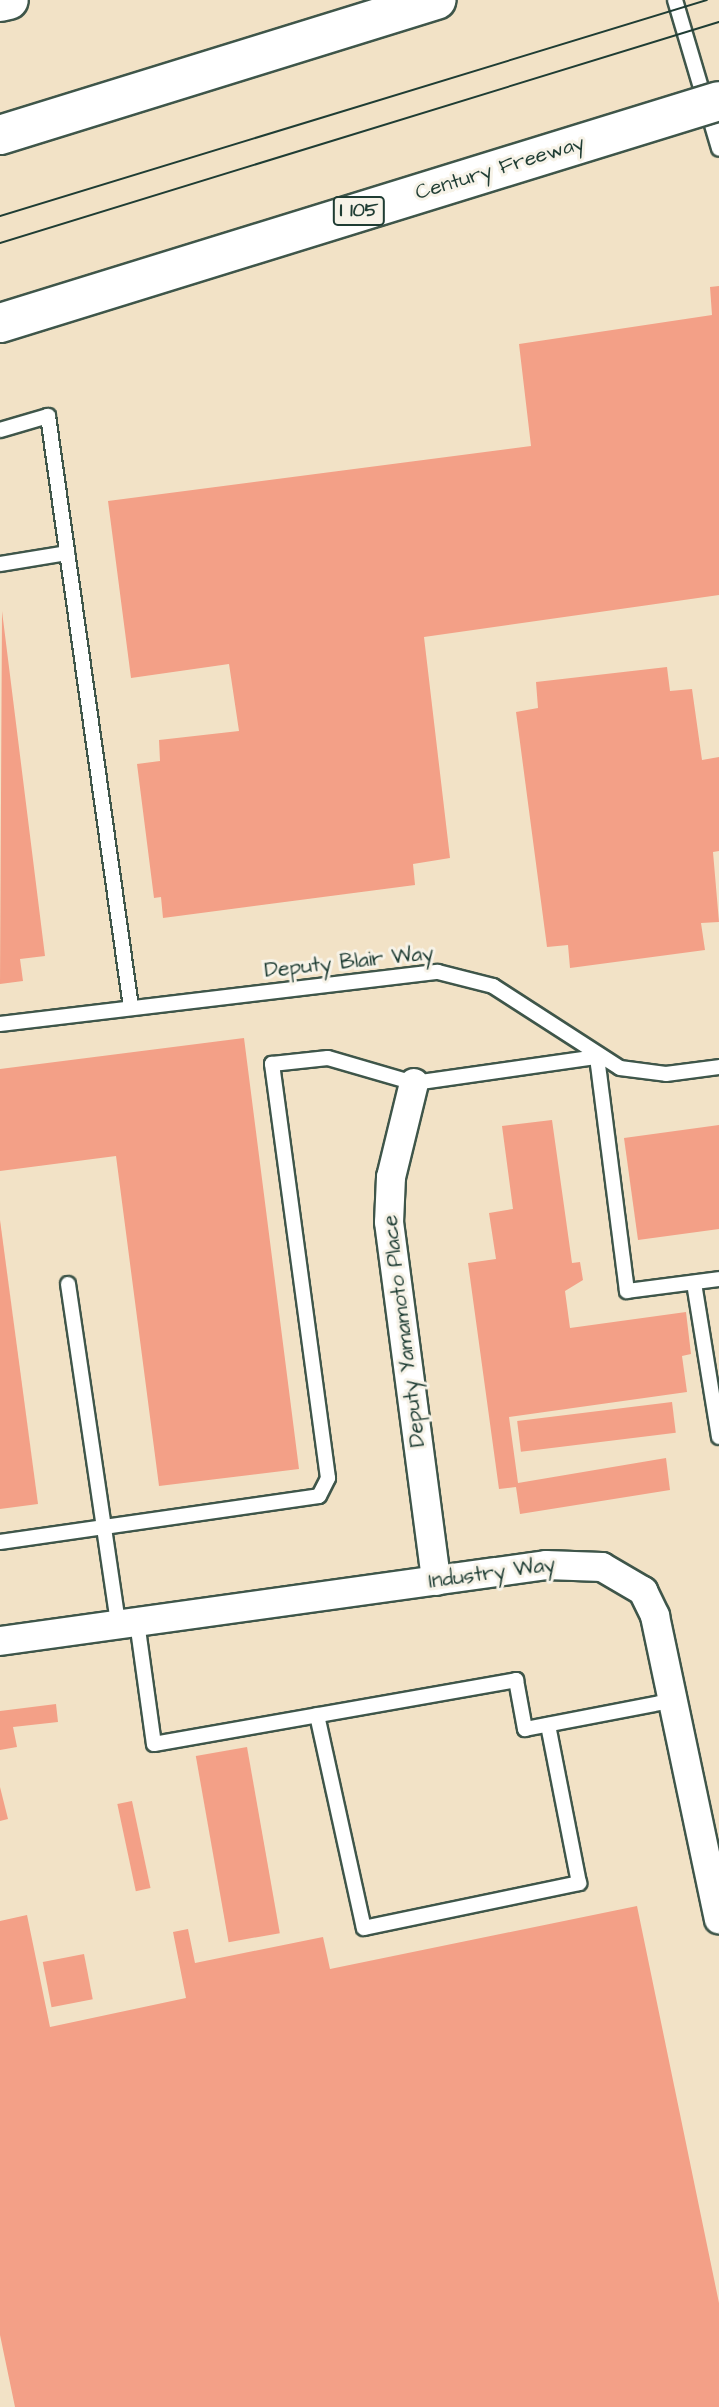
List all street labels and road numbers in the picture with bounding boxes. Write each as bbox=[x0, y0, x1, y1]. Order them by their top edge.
street label: Century Freeway bbox=[412, 130, 588, 206]
road number: I 105 bbox=[333, 196, 385, 226]
street label: Deputy Blair Way bbox=[263, 941, 435, 983]
street label: Deputy Yamamoto Place bbox=[377, 1214, 431, 1448]
street label: Industry Way bbox=[427, 1552, 557, 1594]

